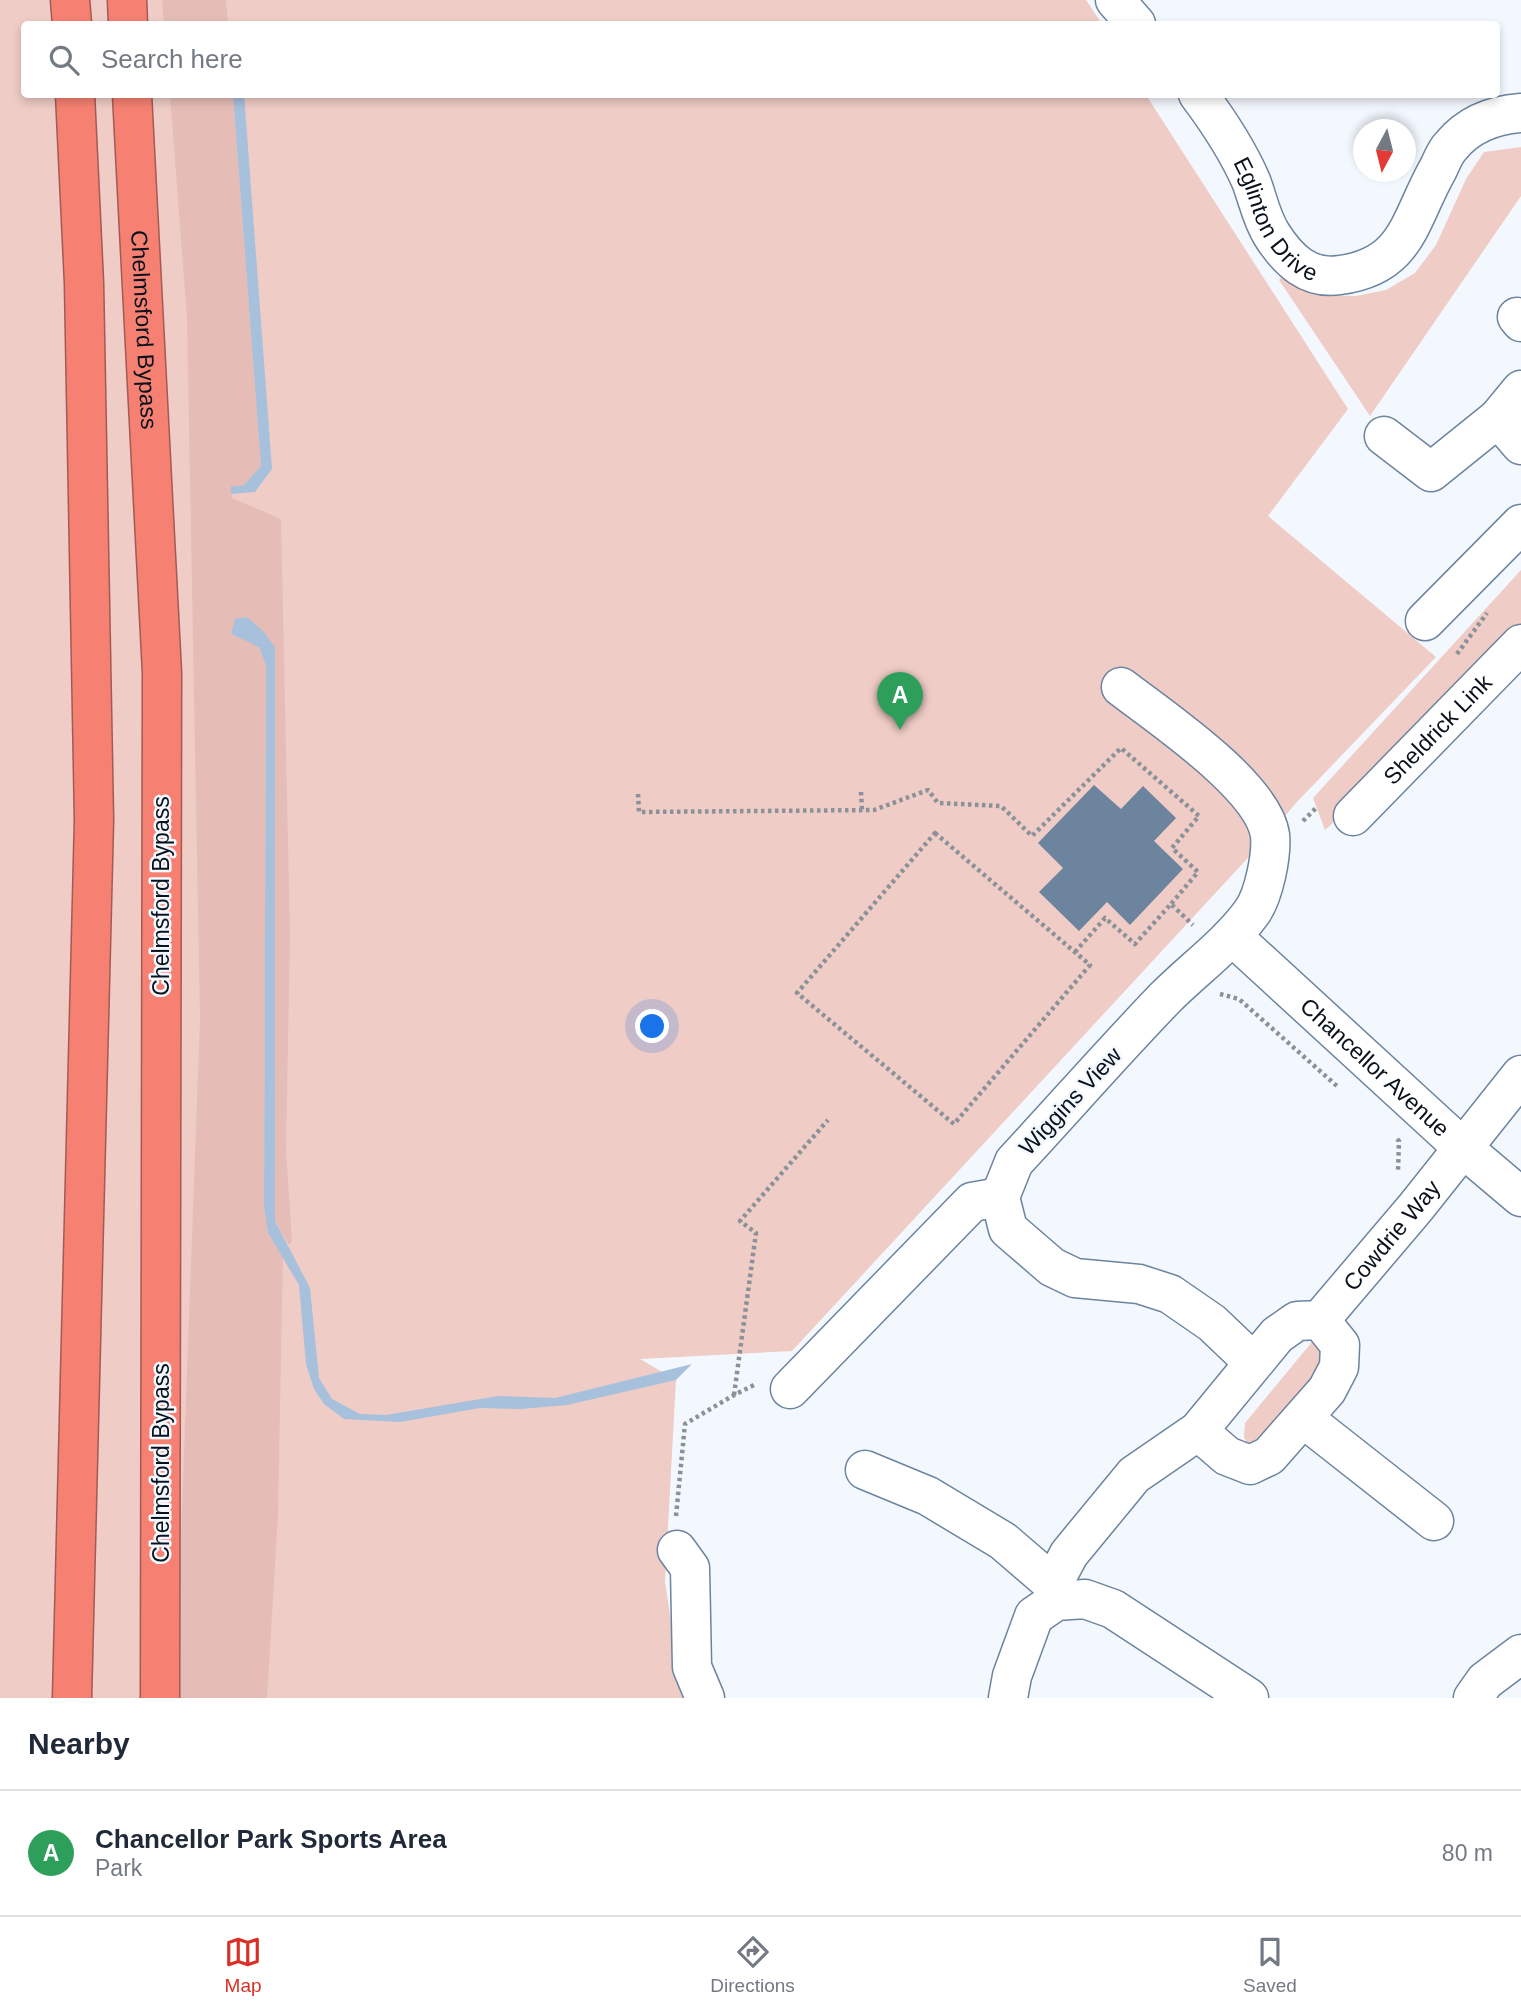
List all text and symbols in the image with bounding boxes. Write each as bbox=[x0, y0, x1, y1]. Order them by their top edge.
search box bbox=[21, 21, 1500, 98]
icon: search bbox=[45, 41, 83, 79]
text: Search here bbox=[101, 44, 243, 74]
north arrow bbox=[1353, 119, 1416, 182]
street label: Eglinton Drive bbox=[1229, 153, 1321, 286]
street label: Chelmsford Bypass bbox=[126, 229, 162, 430]
street label: Sheldrick Link bbox=[1378, 669, 1497, 790]
pin: A bbox=[877, 672, 923, 730]
street label: Chelmsford Bypass bbox=[148, 796, 174, 996]
street label: Chancellor Avenue bbox=[1295, 992, 1455, 1142]
your location bbox=[635, 1009, 669, 1043]
street label: Wiggins View bbox=[1014, 1042, 1127, 1160]
street label: Cowdrie Way bbox=[1338, 1174, 1446, 1296]
street label: Chelmsford Bypass bbox=[148, 1363, 174, 1563]
text: Nearby bbox=[28, 1727, 130, 1760]
text: Chancellor Park Sports Area bbox=[95, 1824, 447, 1854]
text: A bbox=[43, 1840, 59, 1866]
text: 80 m bbox=[1442, 1840, 1493, 1866]
text: Park bbox=[95, 1855, 142, 1881]
tab: Map bbox=[224, 1933, 262, 1997]
tab: Directions bbox=[710, 1933, 795, 1997]
tab: Saved bbox=[1243, 1933, 1297, 1997]

